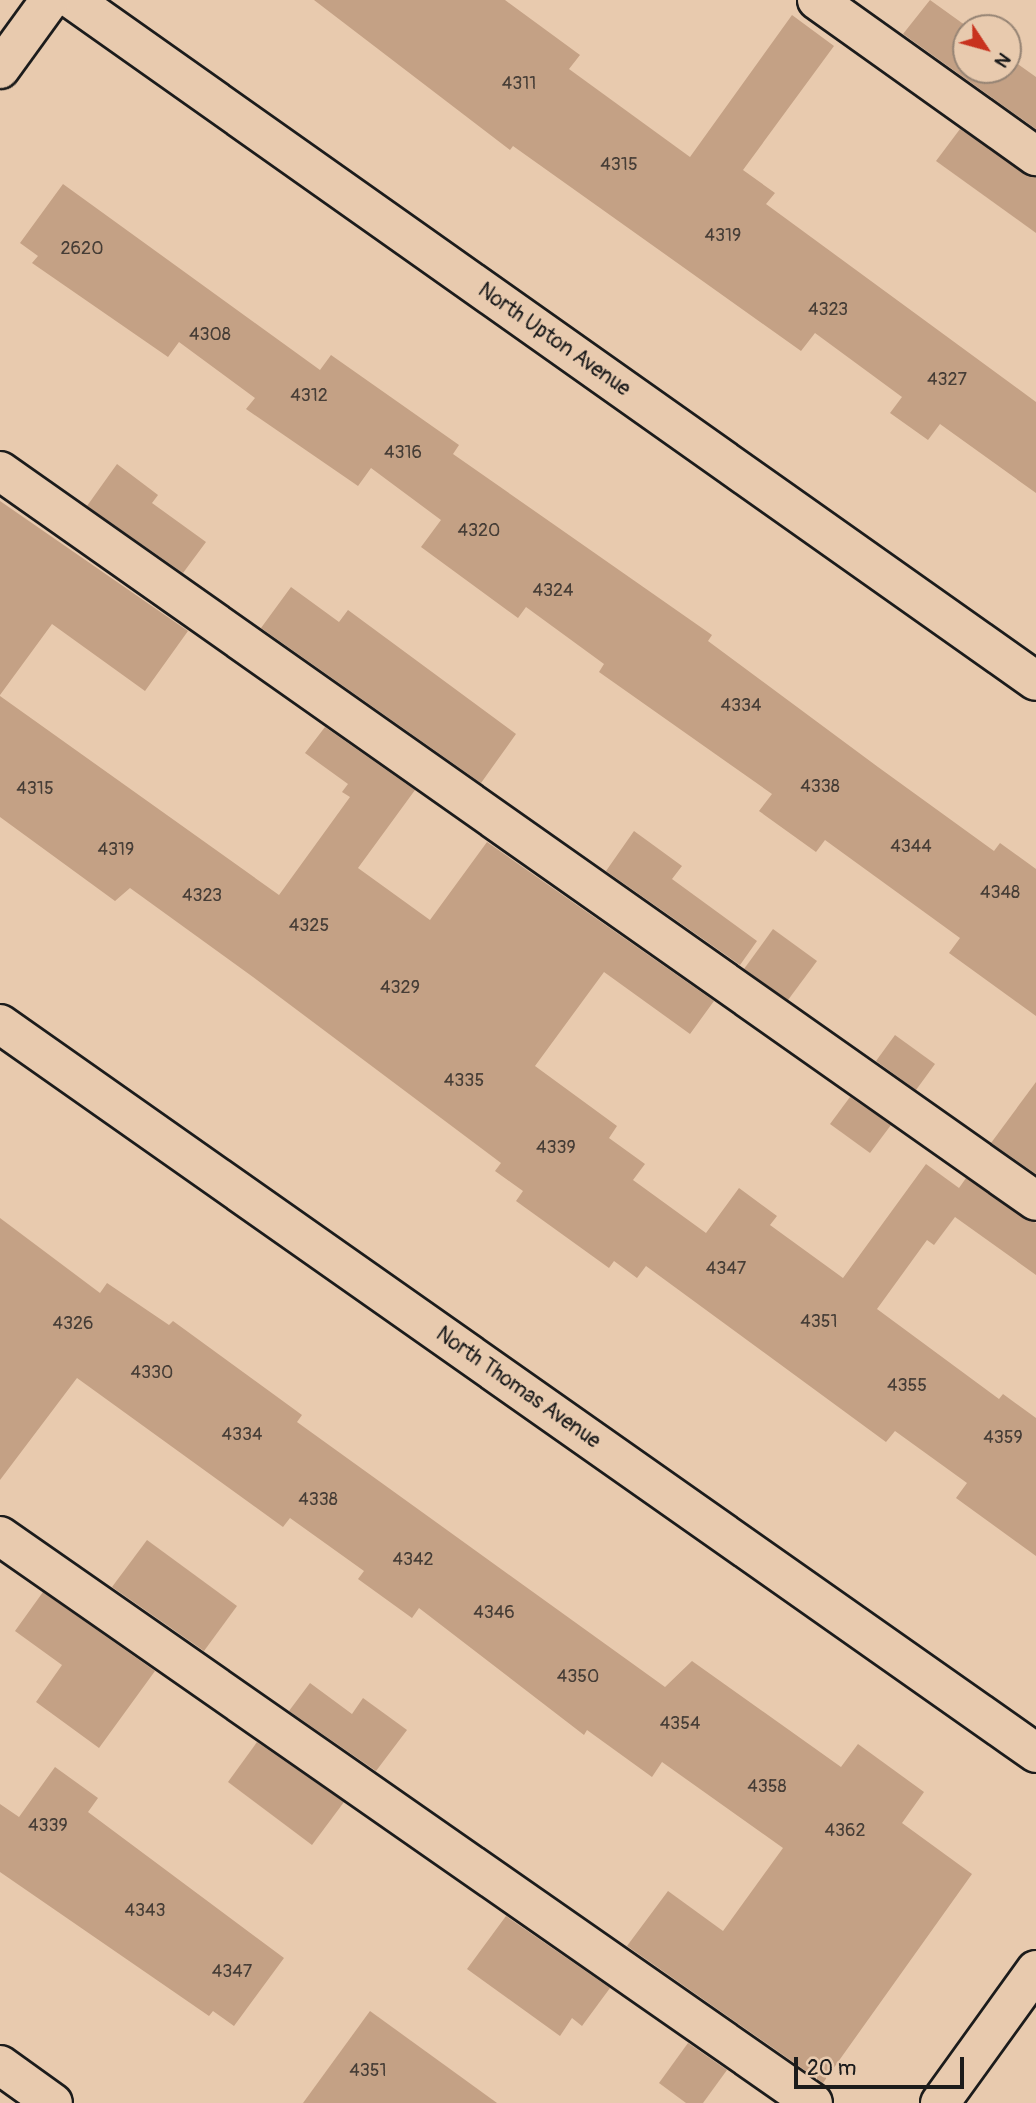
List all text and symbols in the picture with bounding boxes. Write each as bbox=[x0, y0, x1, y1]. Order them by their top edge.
north arrow bbox=[952, 14, 1022, 84]
text: N bbox=[989, 48, 1016, 72]
house number: 4311 bbox=[502, 73, 536, 95]
house number: 4315 bbox=[600, 154, 638, 176]
house number: 4319 bbox=[705, 225, 741, 247]
house number: 2620 bbox=[61, 238, 103, 260]
street label: North Upton Avenue bbox=[473, 278, 635, 402]
house number: 4323 bbox=[808, 299, 848, 321]
house number: 4308 bbox=[189, 324, 231, 346]
house number: 4327 bbox=[927, 369, 967, 391]
house number: 4312 bbox=[290, 385, 328, 407]
house number: 4316 bbox=[384, 442, 422, 464]
house number: 4320 bbox=[458, 520, 500, 542]
house number: 4324 bbox=[533, 580, 573, 602]
house number: 4334 bbox=[721, 695, 761, 717]
house number: 4338 bbox=[800, 776, 840, 798]
house number: 4315 bbox=[16, 778, 54, 800]
house number: 4344 bbox=[890, 836, 932, 858]
house number: 4319 bbox=[98, 839, 134, 861]
house number: 4348 bbox=[980, 882, 1020, 904]
house number: 4323 bbox=[182, 885, 222, 907]
house number: 4325 bbox=[289, 915, 329, 937]
house number: 4329 bbox=[380, 977, 420, 999]
house number: 4335 bbox=[444, 1070, 484, 1092]
house number: 4339 bbox=[536, 1137, 576, 1159]
house number: 4347 bbox=[706, 1258, 746, 1280]
house number: 4351 bbox=[800, 1311, 838, 1333]
house number: 4326 bbox=[52, 1313, 94, 1335]
street label: North Thomas Avenue bbox=[431, 1322, 605, 1454]
house number: 4330 bbox=[131, 1362, 173, 1384]
house number: 4355 bbox=[887, 1375, 927, 1397]
house number: 4334 bbox=[222, 1424, 262, 1446]
house number: 4359 bbox=[983, 1427, 1023, 1449]
house number: 4338 bbox=[298, 1489, 338, 1511]
house number: 4342 bbox=[393, 1549, 433, 1571]
house number: 4346 bbox=[473, 1602, 515, 1624]
house number: 4350 bbox=[557, 1666, 599, 1688]
house number: 4354 bbox=[660, 1713, 700, 1735]
house number: 4358 bbox=[747, 1776, 787, 1798]
house number: 4339 bbox=[28, 1815, 68, 1837]
house number: 4362 bbox=[824, 1820, 866, 1842]
house number: 4343 bbox=[125, 1900, 165, 1922]
house number: 4347 bbox=[212, 1961, 252, 1983]
scale bar bbox=[798, 2044, 968, 2088]
text: 20 m bbox=[807, 2055, 856, 2082]
house number: 4351 bbox=[349, 2060, 387, 2082]

